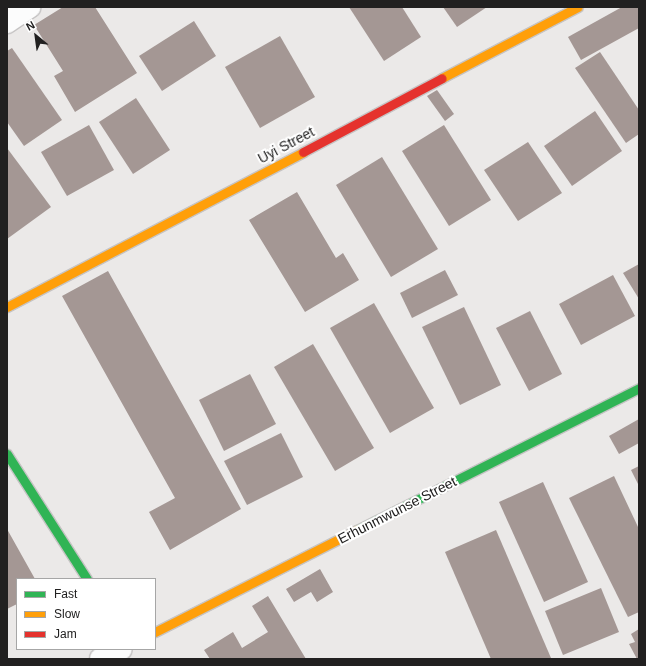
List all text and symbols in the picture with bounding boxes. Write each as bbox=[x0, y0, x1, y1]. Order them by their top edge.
north arrow bbox=[16, 16, 56, 56]
text: N bbox=[24, 18, 37, 33]
street label: Uyi Street bbox=[255, 123, 317, 167]
street label: Erhunmwunse Street bbox=[335, 473, 459, 547]
legend bbox=[16, 578, 156, 650]
text: Fast bbox=[54, 587, 77, 601]
text: Slow bbox=[54, 607, 80, 621]
text: Jam bbox=[54, 627, 77, 641]

